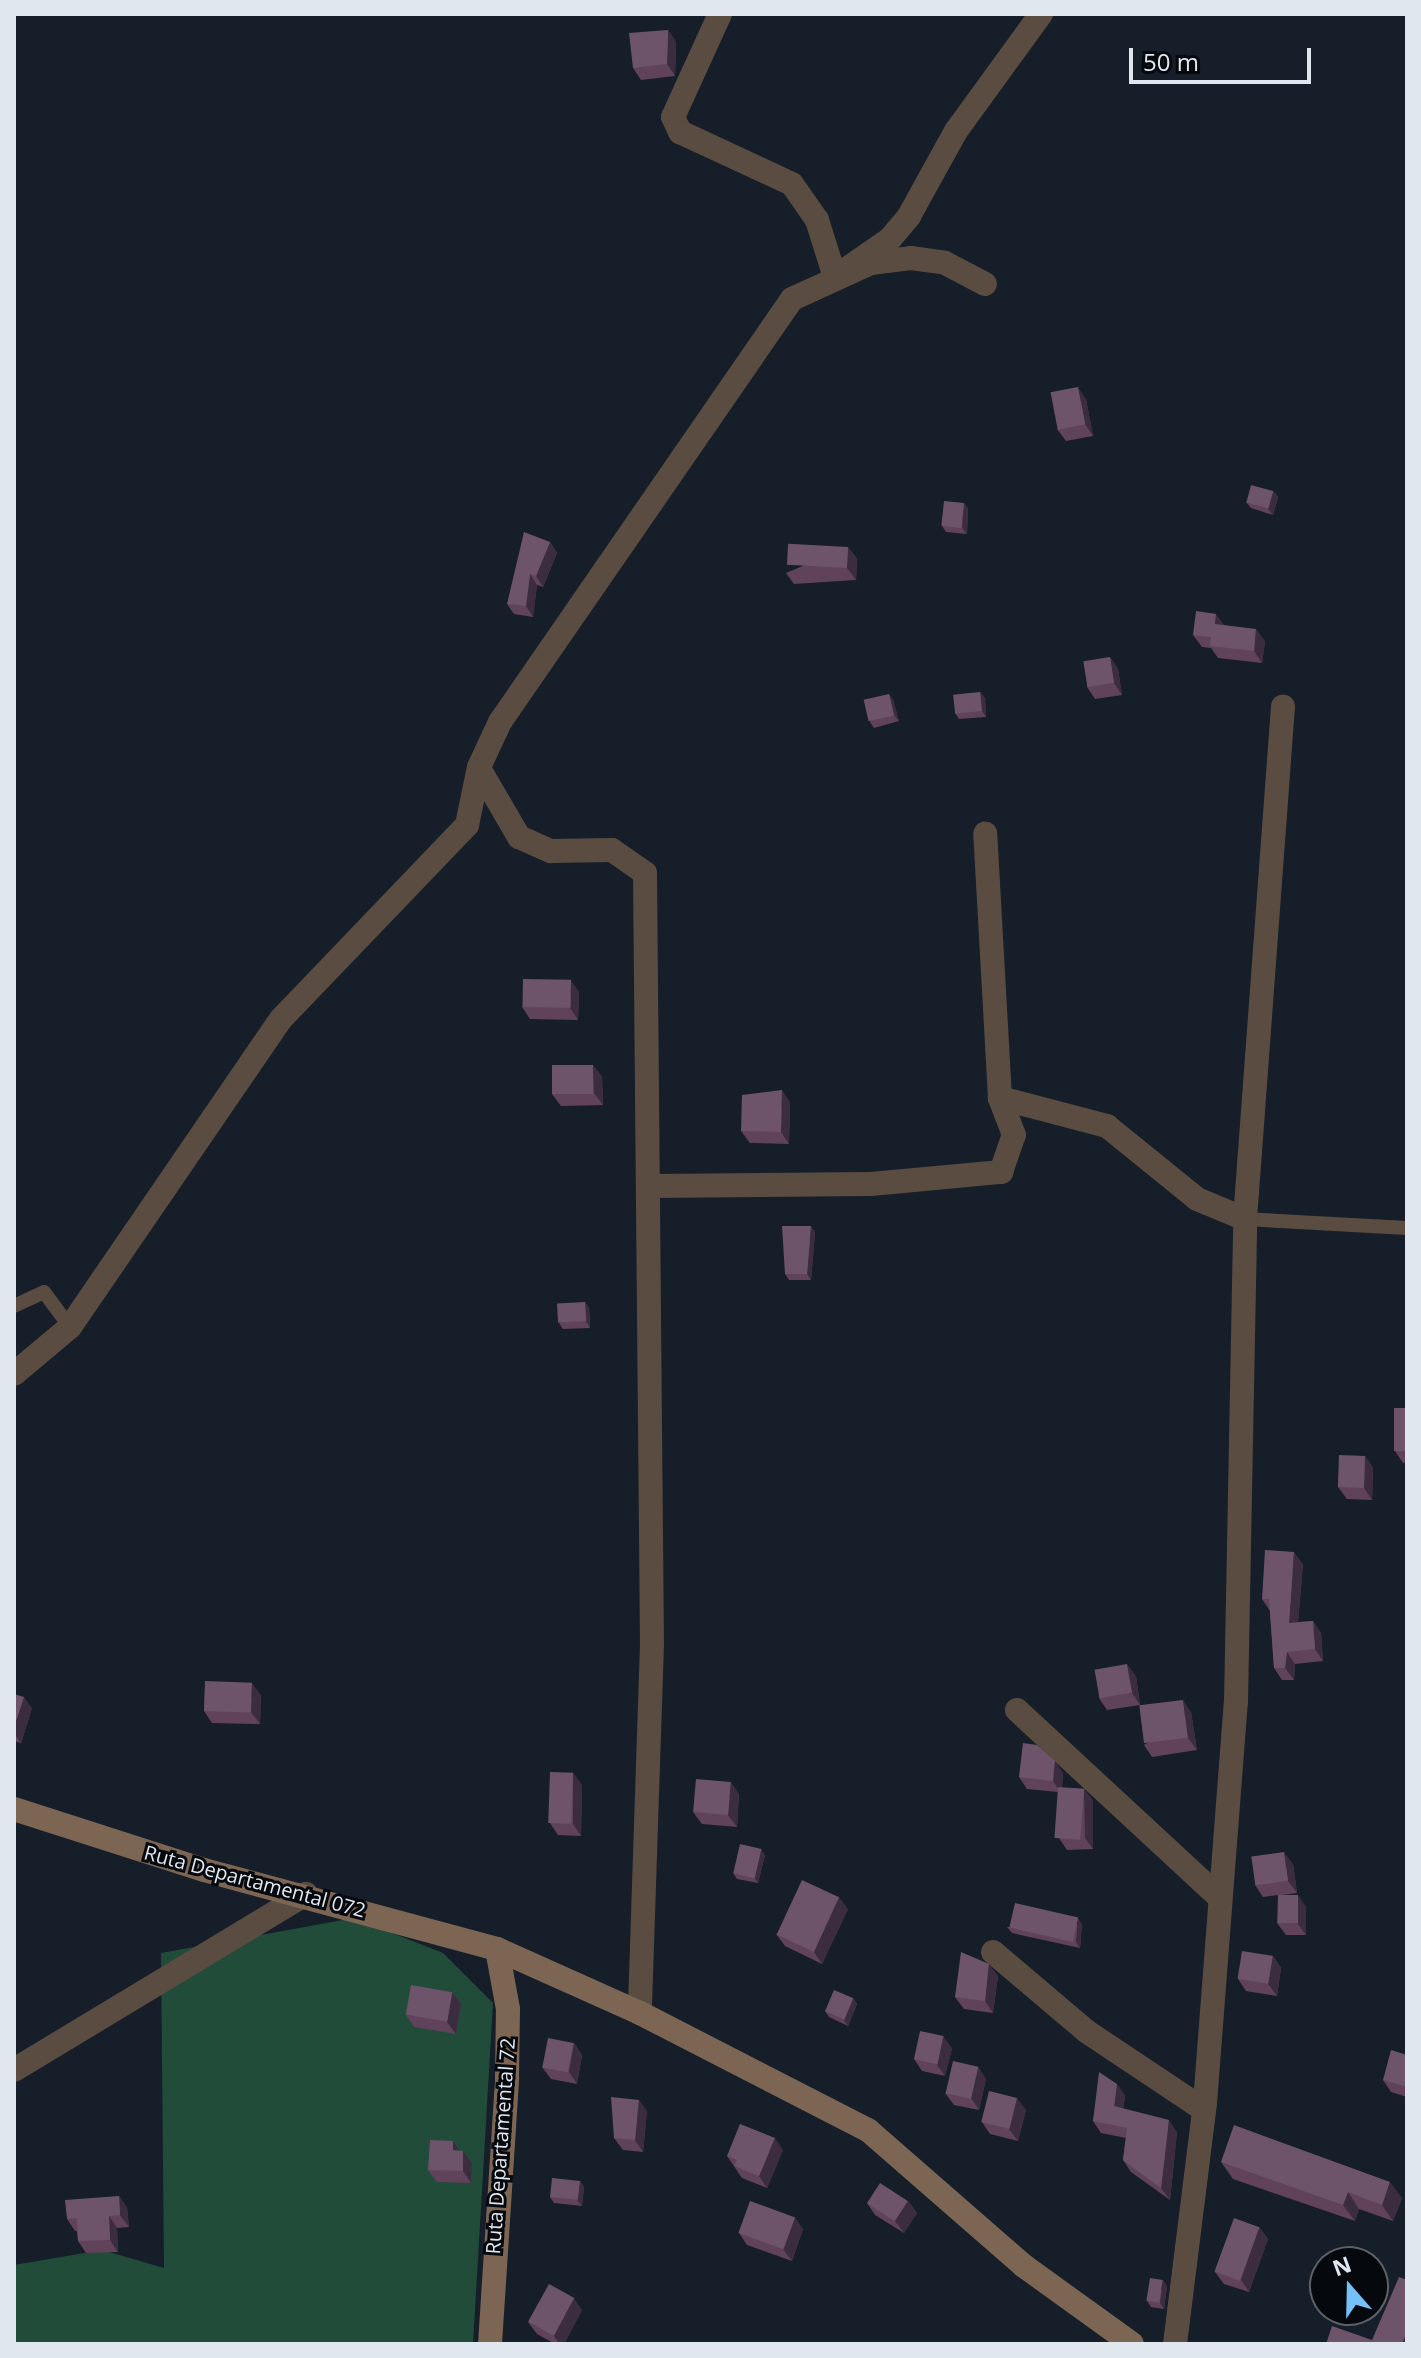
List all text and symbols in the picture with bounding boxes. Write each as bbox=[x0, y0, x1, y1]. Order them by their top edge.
scale bar bbox=[1133, 32, 1315, 82]
text: 50 m bbox=[1143, 45, 1199, 78]
street label: Ruta Departamental 072 bbox=[142, 1840, 368, 1922]
street label: Ruta Departamental 72 bbox=[480, 2037, 520, 2255]
north arrow bbox=[1309, 2246, 1389, 2326]
text: N bbox=[1328, 2248, 1355, 2282]

